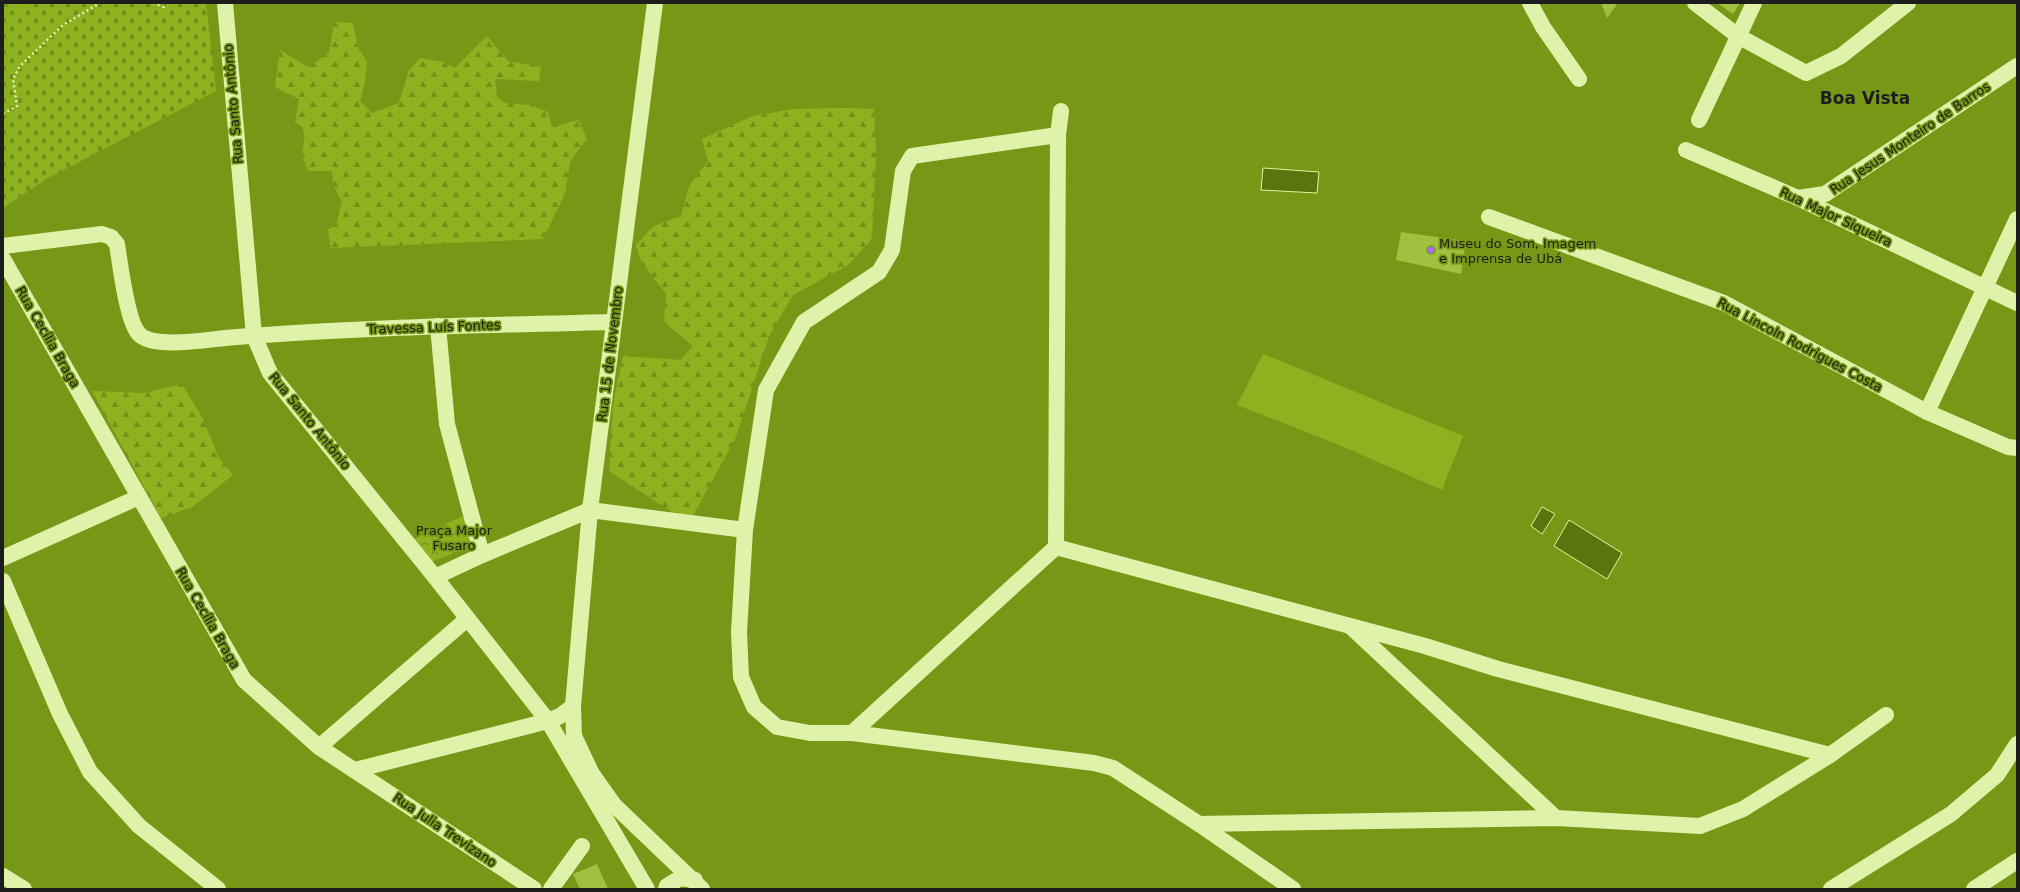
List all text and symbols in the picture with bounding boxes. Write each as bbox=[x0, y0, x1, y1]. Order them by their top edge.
street label: Rua Santo Antônio bbox=[220, 43, 246, 165]
street label: Rua Jesus Monteiro de Barros bbox=[1827, 79, 1993, 197]
district label: Boa Vista bbox=[1820, 88, 1910, 108]
street label: Rua Major Siqueira bbox=[1777, 184, 1895, 250]
place label: Museu do Som, Imagem e Imprensa de Ubá bbox=[1439, 236, 1596, 266]
marker: Museu do Som, Imagem e Imprensa de Ubá bbox=[1426, 245, 1436, 255]
street label: Rua Cecília Braga bbox=[13, 284, 83, 390]
street label: Rua 15 de Novembro bbox=[594, 285, 626, 423]
street label: Rua Lincoln Rodrigues Costa bbox=[1715, 295, 1885, 395]
street label: Travessa Luís Fontes bbox=[366, 317, 501, 337]
street label: Rua Santo Antônio bbox=[266, 369, 354, 473]
park label: Praça Major Fusaro bbox=[416, 523, 493, 553]
street label: Rua Cecília Braga bbox=[173, 565, 243, 671]
street label: Rua Julia Trevizano bbox=[390, 790, 500, 870]

